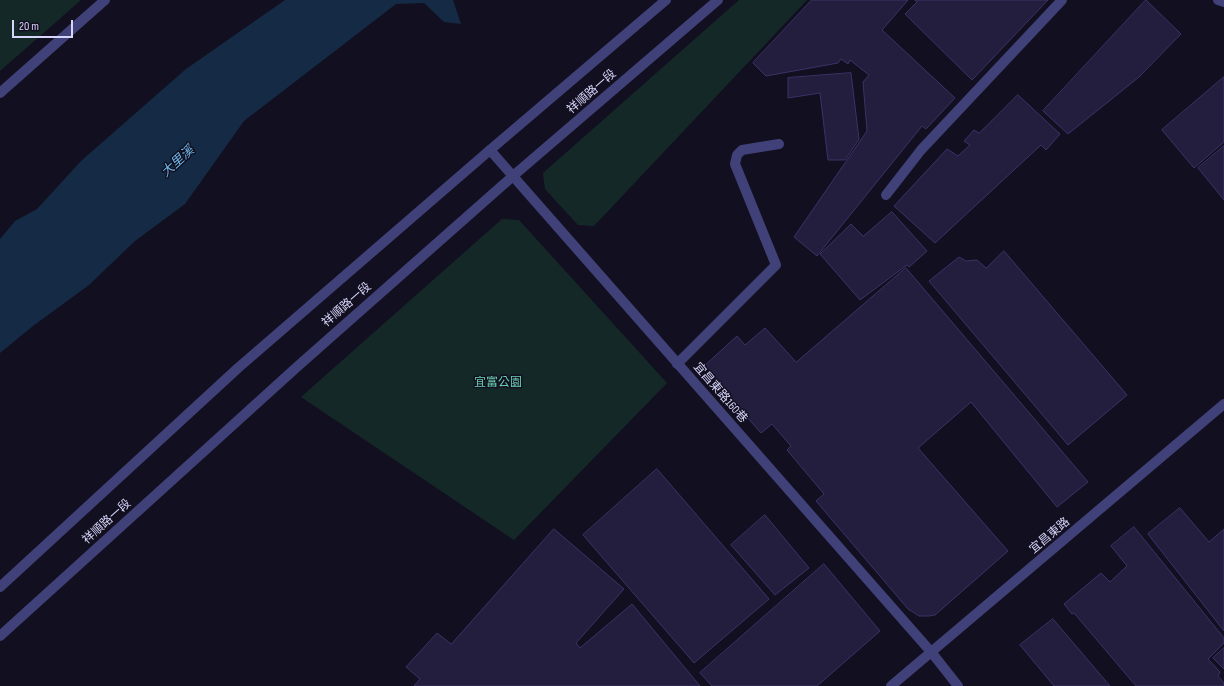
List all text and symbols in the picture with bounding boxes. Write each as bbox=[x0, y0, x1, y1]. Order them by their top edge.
scale bar bbox=[14, 12, 75, 38]
text: 20 m bbox=[19, 19, 39, 34]
street label: 祥順路一段 bbox=[565, 67, 619, 117]
water label: 大里溪 bbox=[158, 143, 198, 181]
street label: 祥順路一段 bbox=[320, 280, 374, 330]
street label: 宜昌東路160巷 bbox=[690, 360, 750, 426]
park label: 宜富公園 bbox=[474, 376, 522, 390]
street label: 祥順路一段 bbox=[80, 497, 134, 547]
street label: 宜昌東路 bbox=[1027, 515, 1073, 557]

